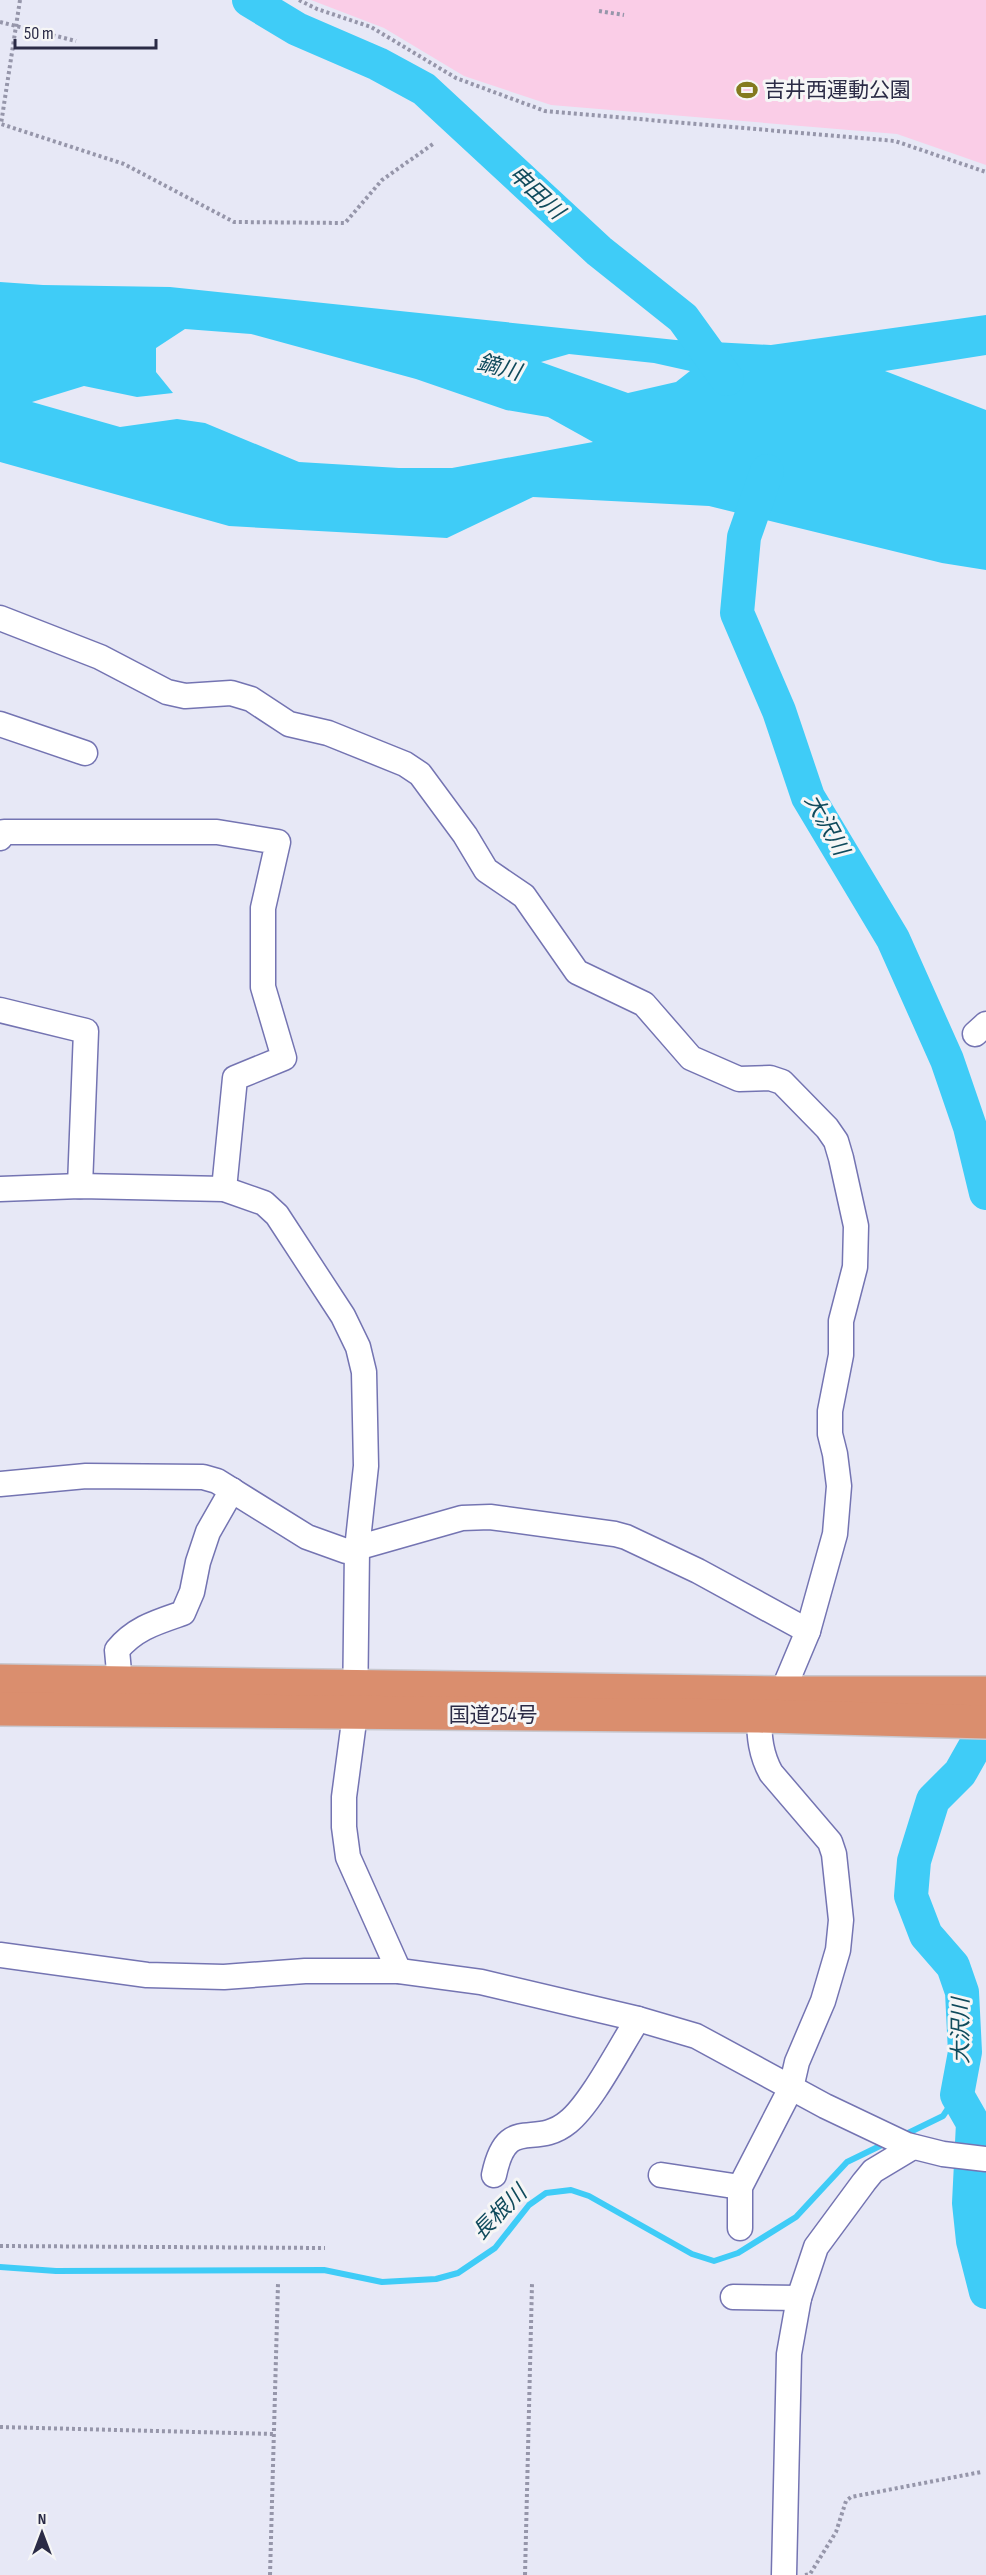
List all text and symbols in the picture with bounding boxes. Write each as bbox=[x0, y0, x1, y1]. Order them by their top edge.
scale bar bbox=[15, 12, 156, 50]
text: 50 m bbox=[24, 23, 54, 44]
sports icon: 吉井西運動公園 bbox=[735, 78, 759, 102]
place label: 吉井西運動公園 bbox=[764, 78, 911, 103]
water label: 申田川 bbox=[503, 161, 571, 227]
water label: 鏑川 bbox=[474, 349, 526, 387]
water label: 大沢川 bbox=[798, 790, 855, 862]
street label: 国道254号 bbox=[449, 1703, 537, 1728]
water label: 大沢川 bbox=[948, 1996, 975, 2064]
water label: 長根川 bbox=[467, 2179, 534, 2246]
north arrow bbox=[12, 2503, 72, 2563]
text: N bbox=[38, 2510, 46, 2529]

